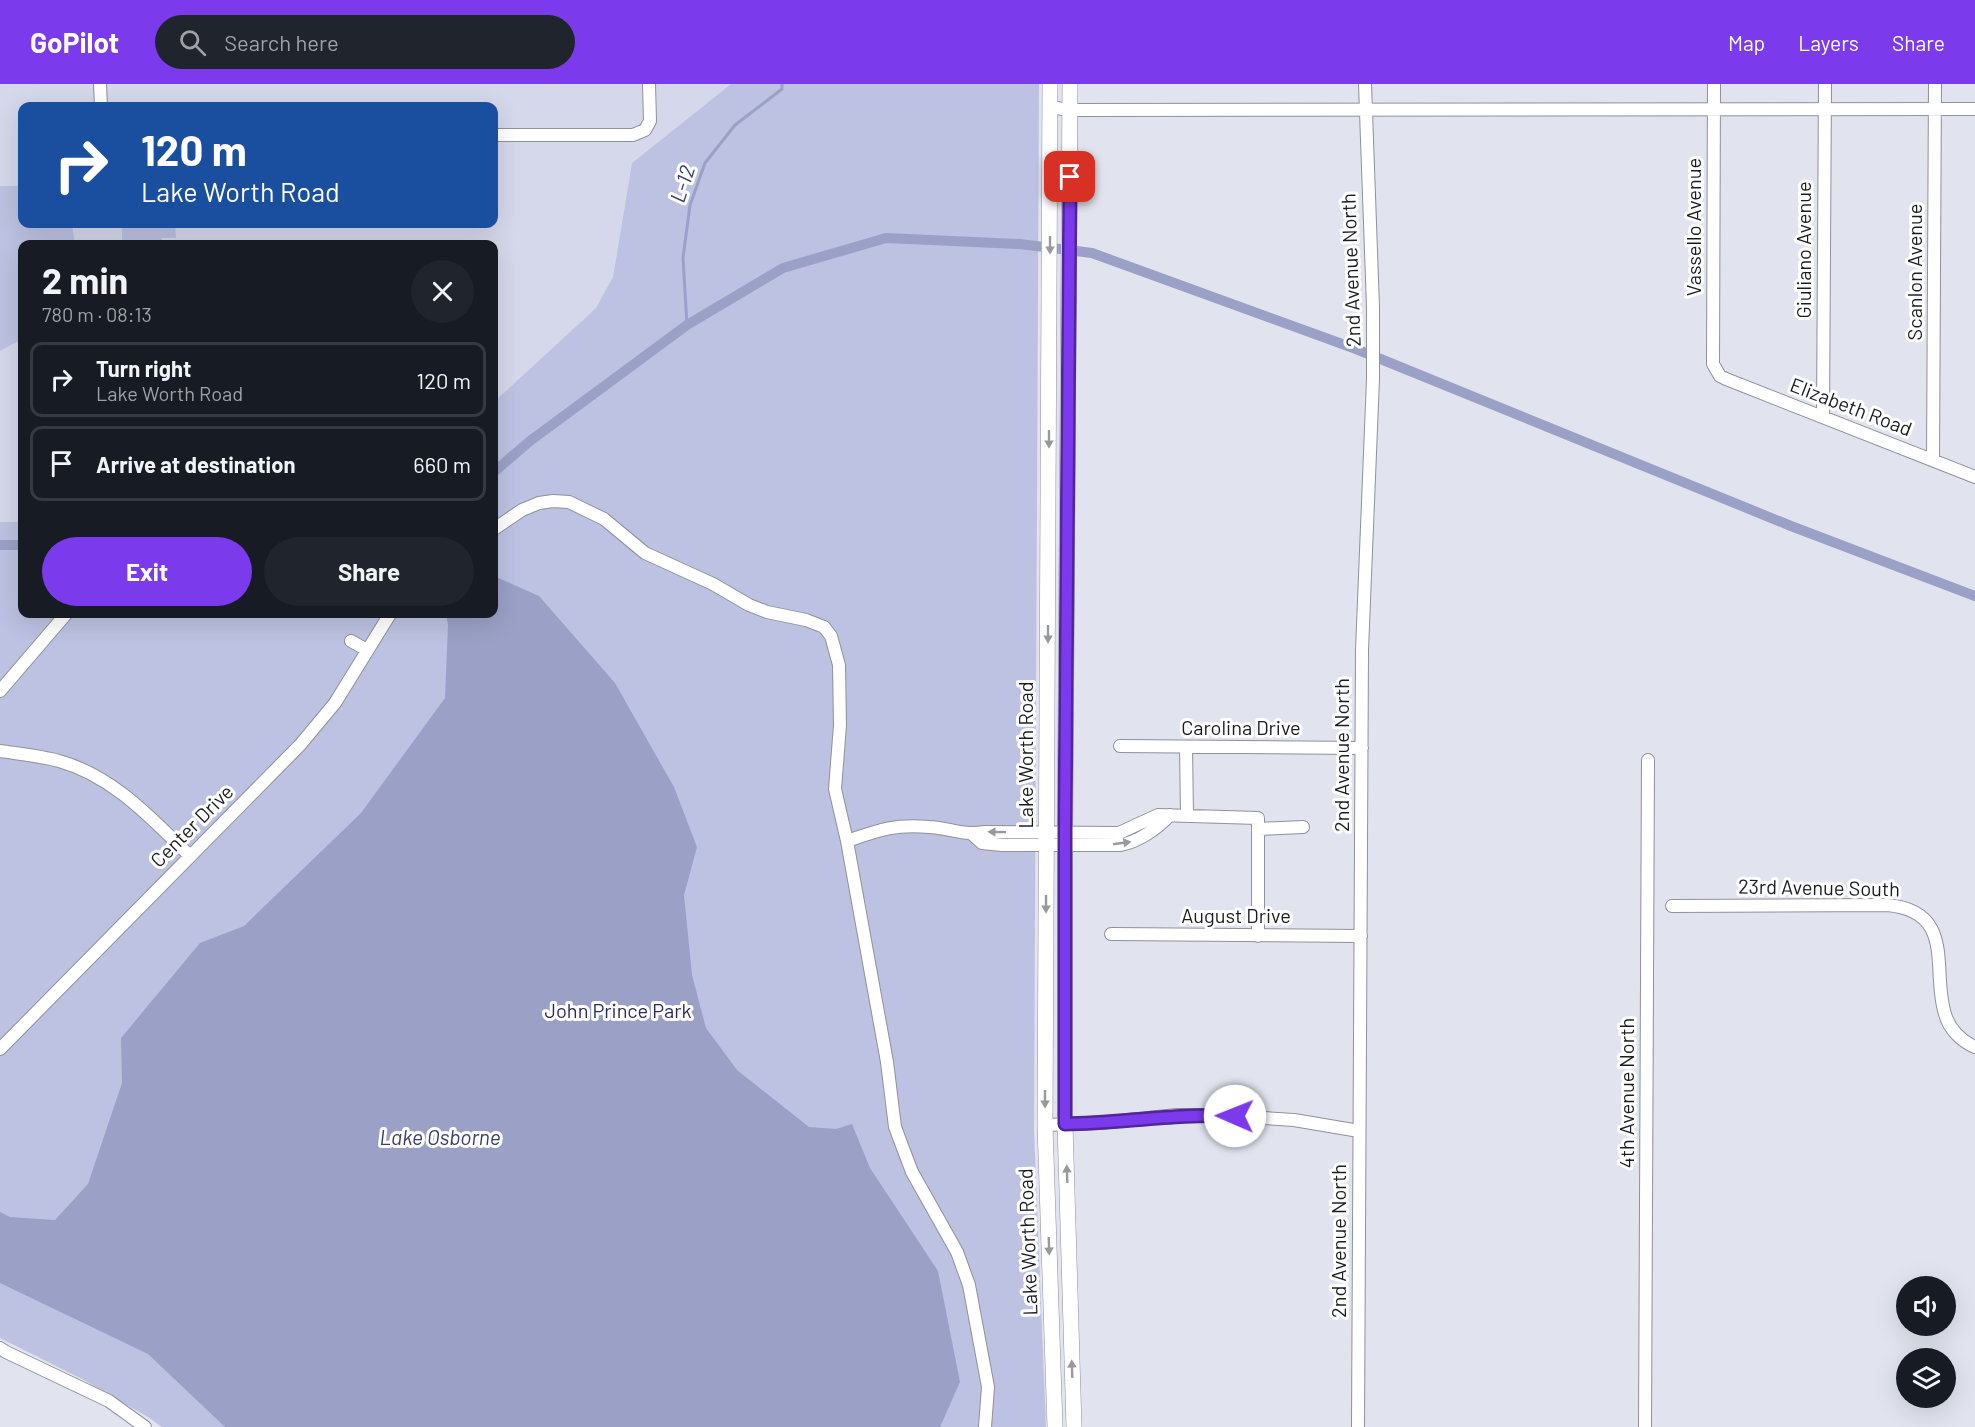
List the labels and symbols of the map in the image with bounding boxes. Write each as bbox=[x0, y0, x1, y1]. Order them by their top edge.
pin bbox=[1044, 151, 1095, 202]
street label: Vassello Avenue bbox=[1681, 158, 1705, 296]
water label: L-12 bbox=[664, 162, 699, 205]
street label: Giuliano Avenue bbox=[1791, 181, 1815, 319]
street label: 2nd Avenue North bbox=[1335, 193, 1365, 347]
street label: Scanlon Avenue bbox=[1902, 204, 1926, 340]
one-way arrow bbox=[1046, 236, 1055, 255]
street label: Elizabeth Road bbox=[1787, 372, 1916, 440]
one-way arrow bbox=[1044, 429, 1054, 448]
one-way arrow bbox=[1043, 624, 1053, 643]
street label: 2nd Avenue North bbox=[1329, 678, 1353, 832]
street label: Lake Worth Road bbox=[1013, 681, 1037, 829]
street label: Carolina Drive bbox=[1181, 715, 1301, 739]
street label: Center Drive bbox=[145, 779, 238, 872]
one-way arrow bbox=[988, 827, 1007, 837]
one-way arrow bbox=[1113, 839, 1132, 848]
street label: 23rd Avenue South bbox=[1738, 874, 1900, 900]
one-way arrow bbox=[1041, 894, 1051, 913]
street label: August Drive bbox=[1181, 903, 1291, 927]
park label: John Prince Park bbox=[544, 998, 692, 1022]
street label: 4th Avenue North bbox=[1614, 1018, 1638, 1168]
position arrow bbox=[1203, 1084, 1267, 1148]
one-way arrow bbox=[1040, 1089, 1050, 1108]
water label: Lake Osborne bbox=[379, 1124, 501, 1149]
one-way arrow bbox=[1062, 1164, 1071, 1183]
street label: 2nd Avenue North bbox=[1326, 1164, 1350, 1318]
street label: Lake Worth Road bbox=[1012, 1168, 1042, 1316]
one-way arrow bbox=[1044, 1237, 1054, 1256]
one-way arrow bbox=[1068, 1359, 1077, 1378]

